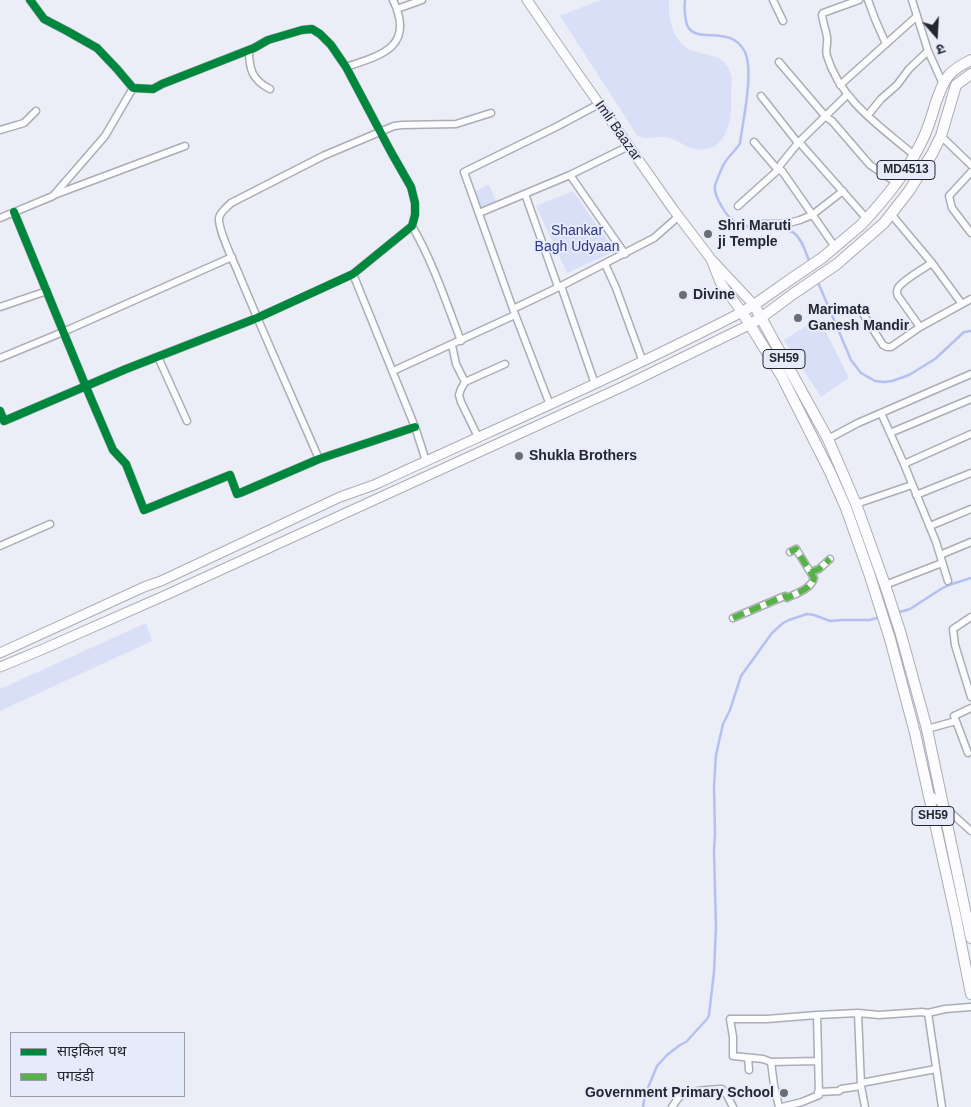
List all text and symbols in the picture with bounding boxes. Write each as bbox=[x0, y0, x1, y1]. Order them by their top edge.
north arrow bbox=[911, 10, 961, 60]
text: उ bbox=[934, 40, 947, 58]
street label: Imli Baazar bbox=[591, 98, 645, 164]
road number: MD4513 bbox=[877, 160, 935, 180]
place label: Shri Maruti ji Temple bbox=[718, 218, 791, 250]
park label: Shankar Bagh Udyaan bbox=[535, 223, 619, 256]
marker: Shri Maruti ji Temple bbox=[702, 228, 714, 240]
place label: Divine bbox=[693, 287, 735, 303]
marker: Divine bbox=[677, 289, 689, 301]
place label: Marimata Ganesh Mandir bbox=[808, 302, 909, 334]
marker: Marimata Ganesh Mandir bbox=[792, 312, 804, 324]
road number: SH59 bbox=[763, 349, 805, 368]
place label: Shukla Brothers bbox=[529, 448, 637, 464]
marker: Shukla Brothers bbox=[513, 450, 525, 462]
road number: SH59 bbox=[912, 806, 954, 826]
legend bbox=[10, 1032, 185, 1097]
text: साइकिल पथ bbox=[57, 1042, 126, 1059]
text: पगडंडी bbox=[57, 1067, 94, 1084]
place label: Government Primary School bbox=[585, 1085, 774, 1101]
marker: Government Primary School bbox=[778, 1087, 790, 1099]

